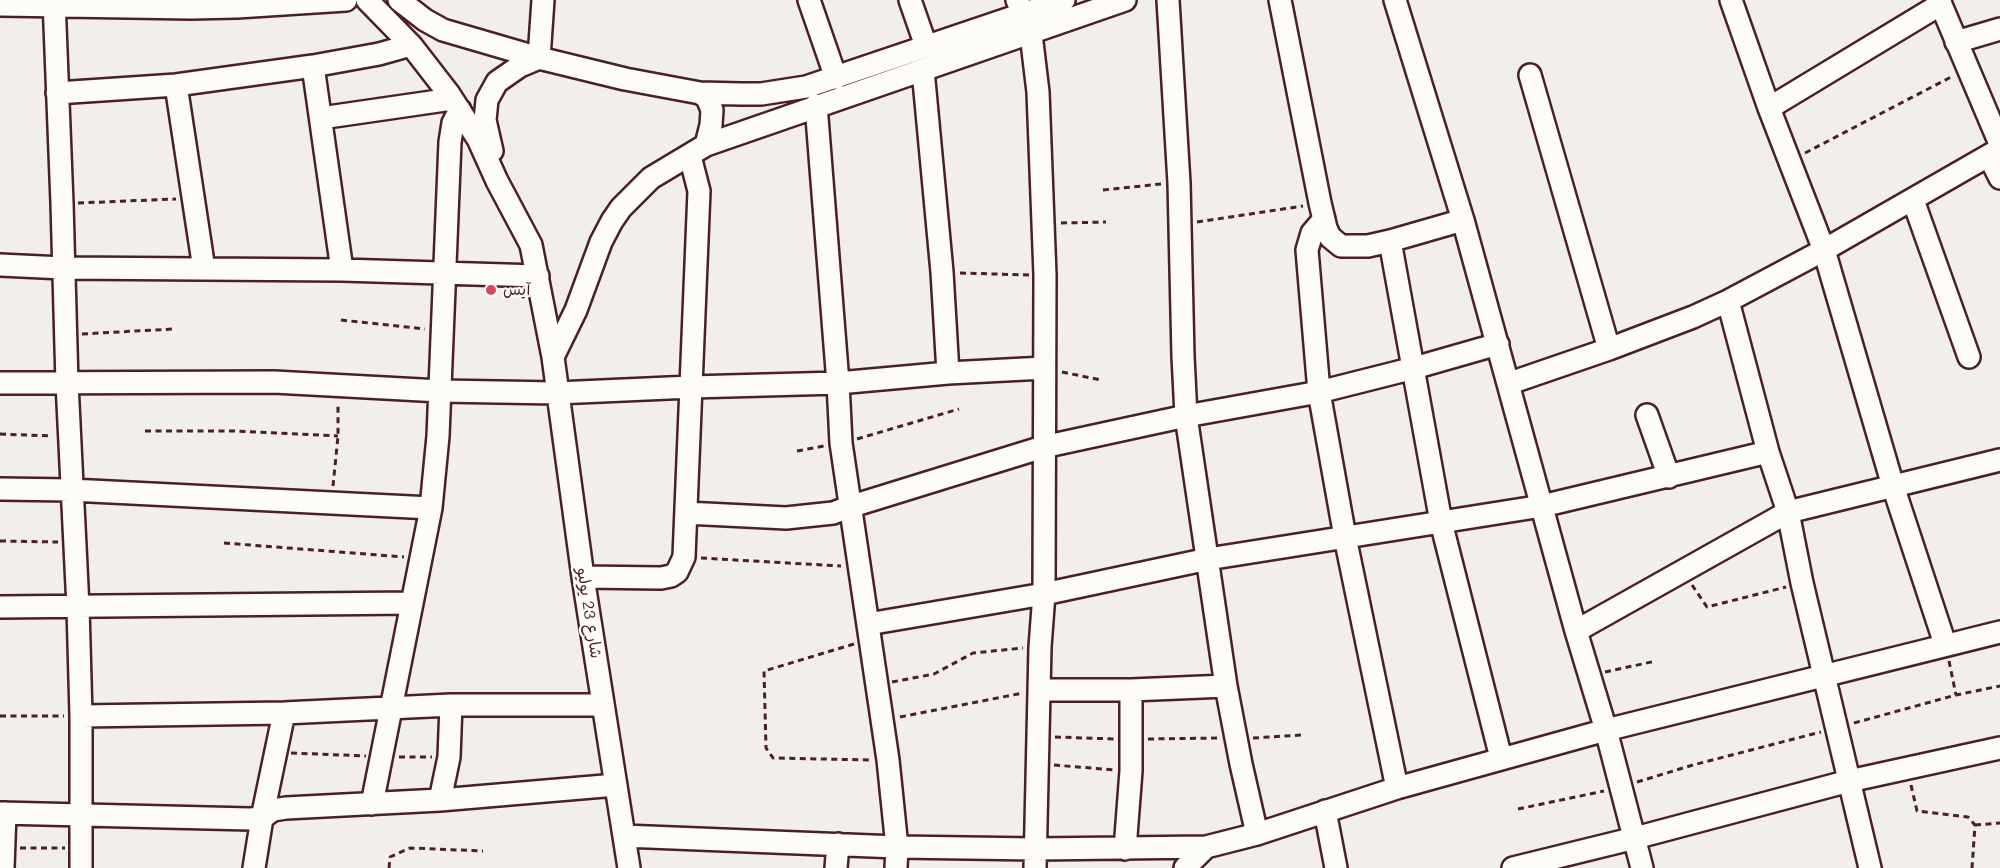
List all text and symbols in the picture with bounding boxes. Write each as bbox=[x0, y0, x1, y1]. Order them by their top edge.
place label: آيس bbox=[503, 280, 530, 300]
marker: آيس bbox=[484, 283, 498, 297]
street label: شارع 23 يوليو bbox=[572, 566, 606, 660]

